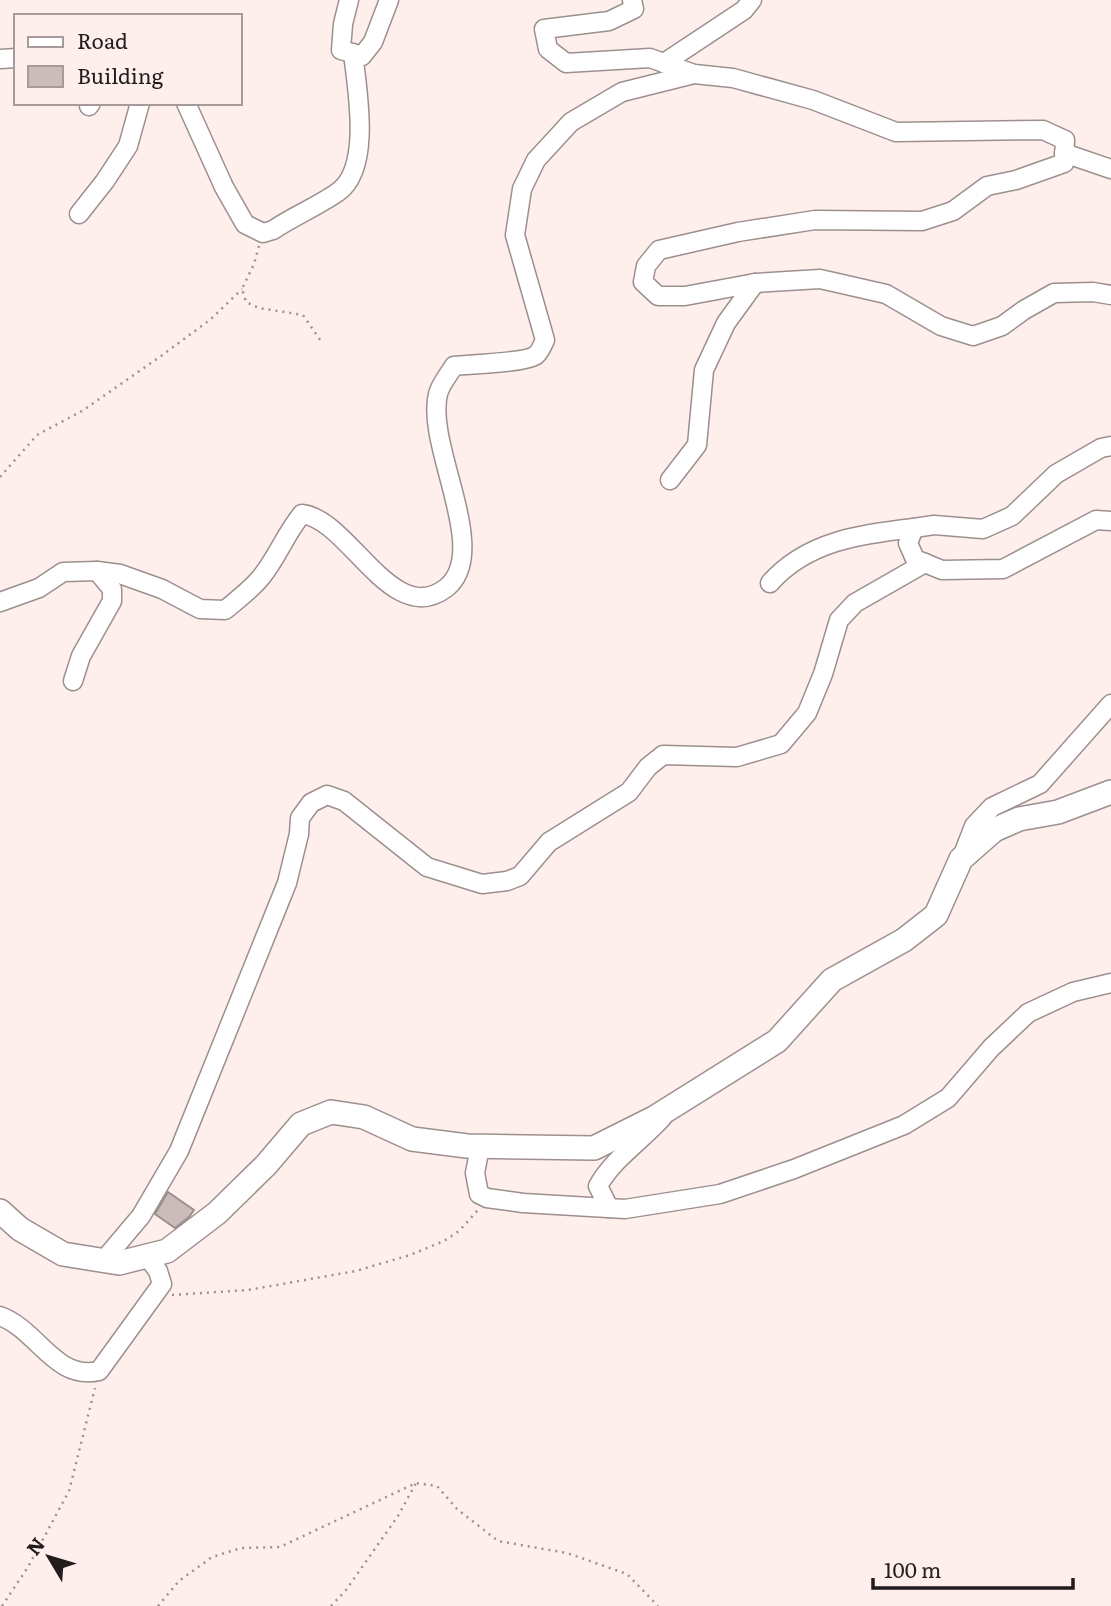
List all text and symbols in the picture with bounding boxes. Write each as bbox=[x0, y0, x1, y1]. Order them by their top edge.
legend bbox=[14, 14, 242, 105]
text: Road bbox=[77, 24, 128, 55]
text: Building bbox=[77, 59, 164, 90]
north arrow bbox=[14, 1522, 84, 1592]
text: N bbox=[19, 1531, 51, 1561]
scale bar bbox=[873, 1546, 1072, 1590]
text: 100 m bbox=[884, 1553, 941, 1584]

